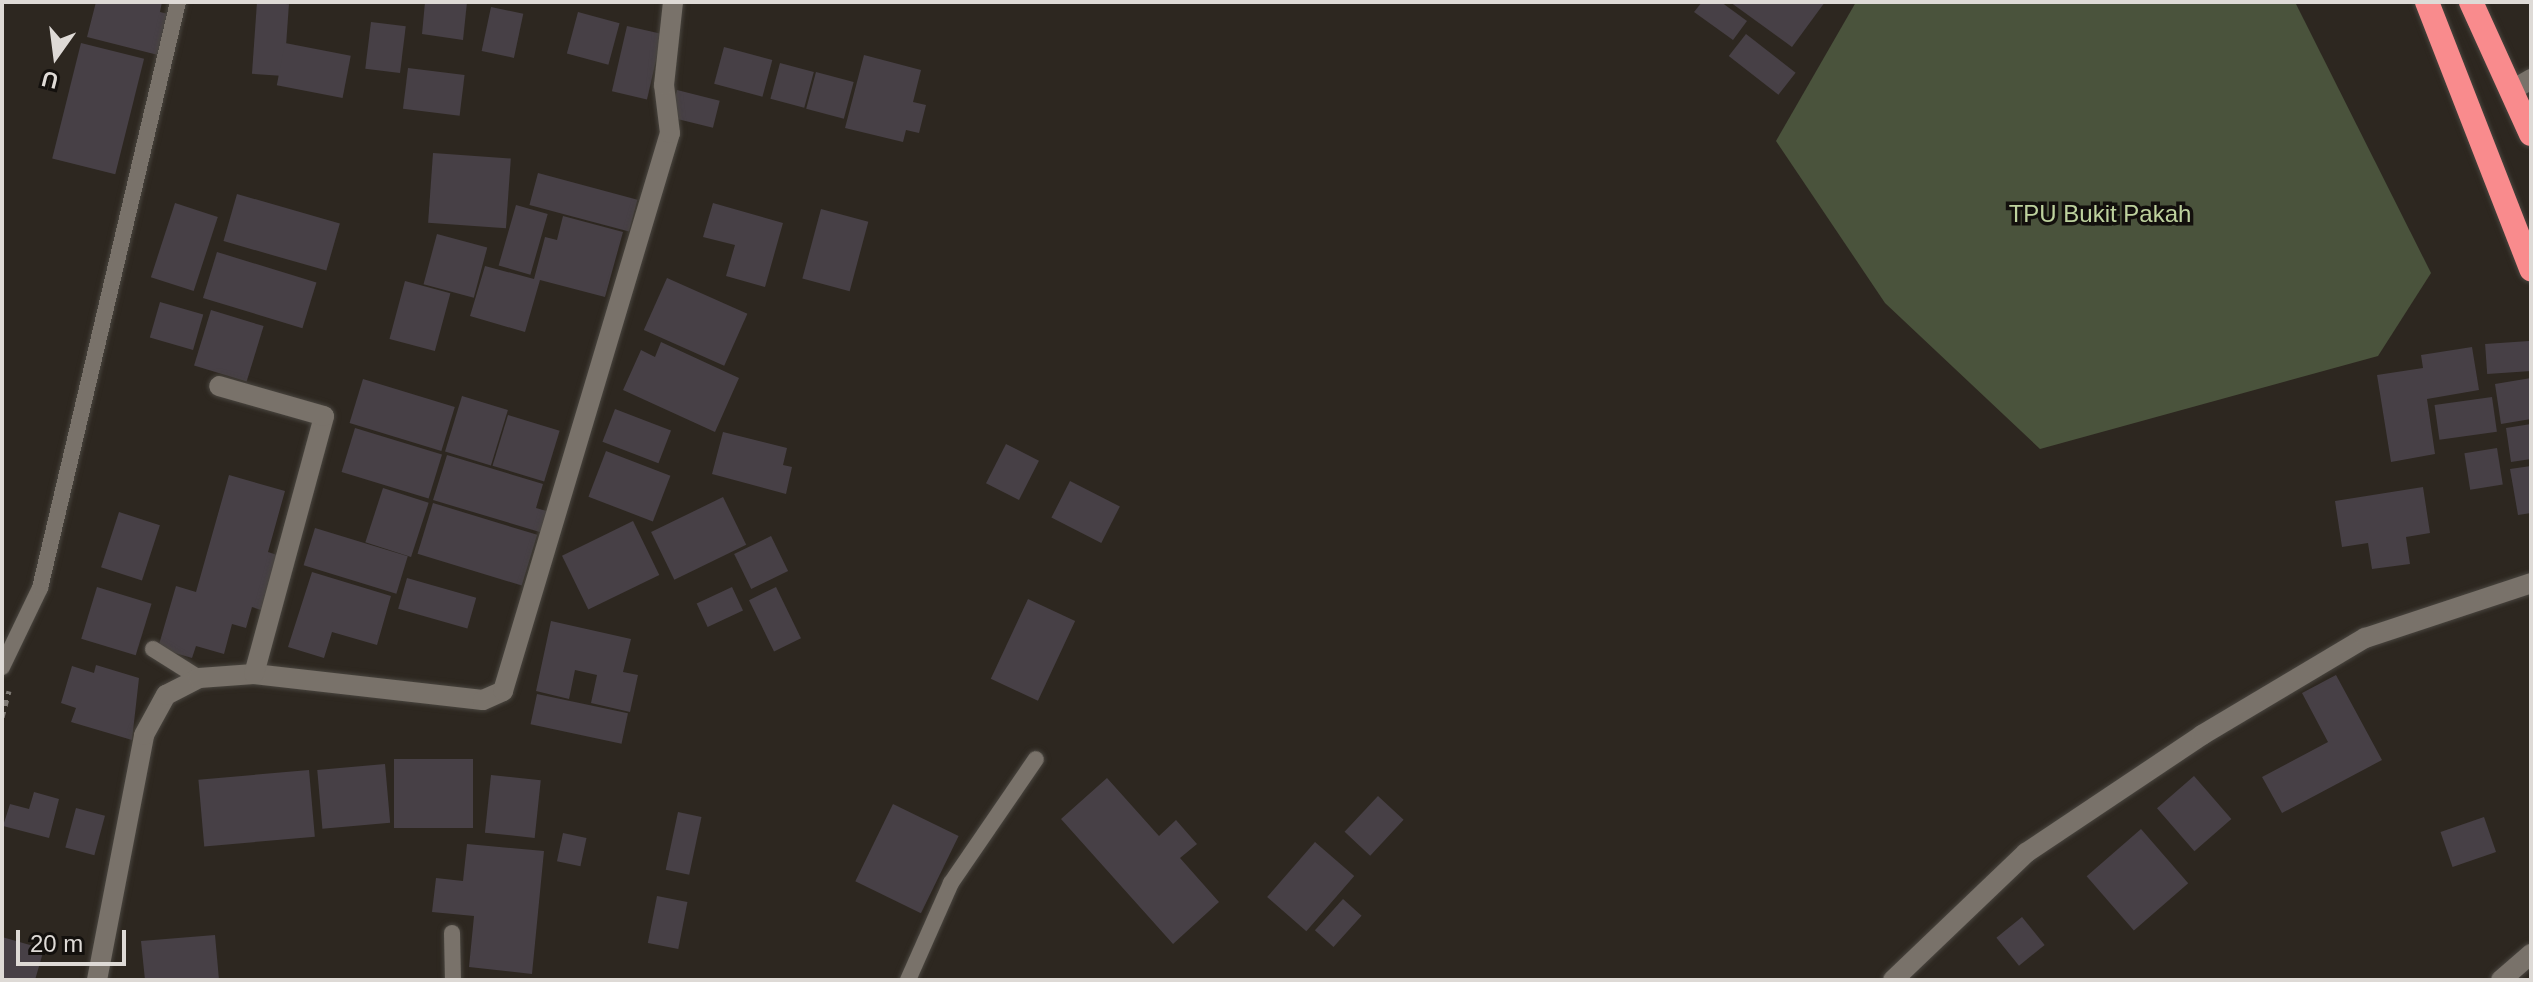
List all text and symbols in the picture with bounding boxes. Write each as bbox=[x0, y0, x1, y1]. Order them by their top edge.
north arrow bbox=[16, 16, 96, 96]
text: U bbox=[39, 66, 61, 94]
park label: TPU Bukit Pakah bbox=[2009, 200, 2191, 228]
scale bar bbox=[20, 914, 130, 964]
text: 20 m bbox=[30, 930, 83, 957]

